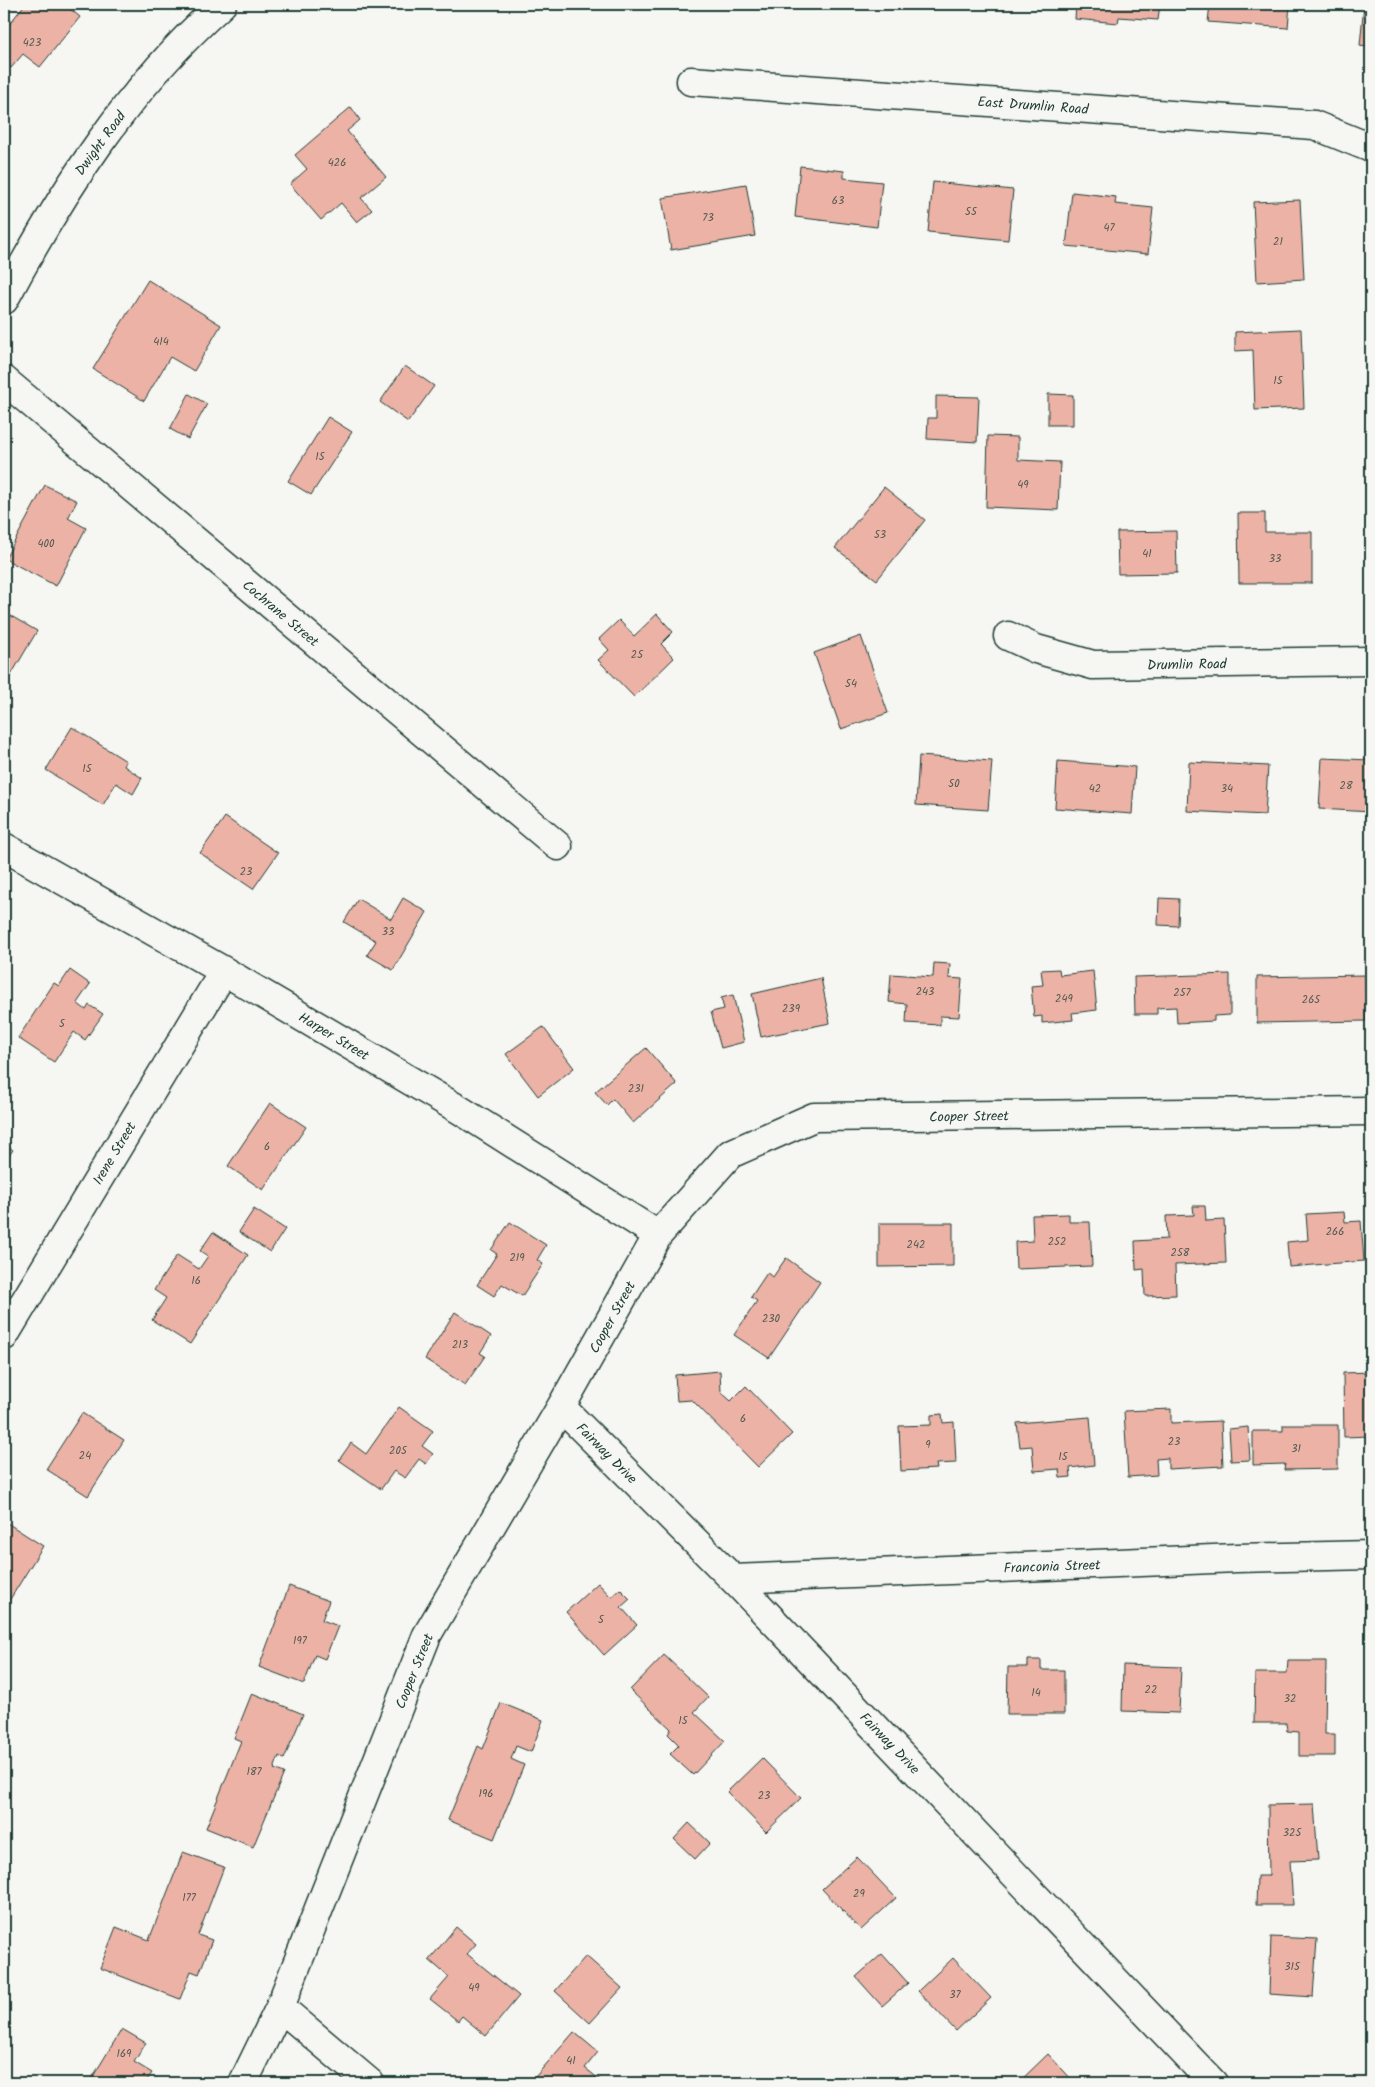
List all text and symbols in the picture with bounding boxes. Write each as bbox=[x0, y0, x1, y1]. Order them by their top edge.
house number: 423 bbox=[23, 34, 41, 52]
street label: East Drumlin Road bbox=[977, 91, 1090, 121]
street label: Dwight Road bbox=[70, 106, 132, 180]
house number: 426 bbox=[328, 154, 346, 172]
house number: 63 bbox=[832, 192, 844, 210]
house number: 55 bbox=[965, 203, 978, 221]
house number: 73 bbox=[702, 209, 714, 227]
house number: 47 bbox=[1103, 219, 1115, 237]
house number: 21 bbox=[1273, 233, 1283, 251]
house number: 414 bbox=[153, 333, 169, 351]
house number: 15 bbox=[1273, 372, 1284, 390]
house number: 15 bbox=[315, 448, 326, 466]
house number: 49 bbox=[1017, 476, 1029, 494]
house number: 53 bbox=[874, 526, 886, 544]
house number: 400 bbox=[37, 535, 55, 553]
house number: 41 bbox=[1142, 545, 1152, 563]
house number: 33 bbox=[1269, 550, 1281, 568]
street label: Cochrane Street bbox=[237, 575, 324, 653]
house number: 25 bbox=[631, 646, 644, 664]
street label: Drumlin Road bbox=[1147, 653, 1228, 677]
house number: 54 bbox=[845, 675, 857, 693]
house number: 15 bbox=[82, 760, 93, 778]
house number: 50 bbox=[948, 775, 960, 793]
house number: 28 bbox=[1339, 777, 1353, 795]
house number: 42 bbox=[1089, 780, 1101, 798]
house number: 34 bbox=[1221, 780, 1233, 798]
house number: 23 bbox=[240, 863, 252, 881]
house number: 33 bbox=[382, 923, 394, 941]
house number: 243 bbox=[916, 983, 934, 1001]
house number: 257 bbox=[1173, 984, 1192, 1002]
house number: 249 bbox=[1055, 990, 1074, 1008]
house number: 265 bbox=[1302, 991, 1321, 1009]
house number: 239 bbox=[782, 1000, 801, 1018]
street label: Harper Street bbox=[294, 1007, 374, 1067]
house number: 5 bbox=[59, 1015, 66, 1033]
house number: 231 bbox=[628, 1080, 644, 1098]
street label: Cooper Street bbox=[929, 1105, 1010, 1129]
street label: Irene Street bbox=[87, 1117, 143, 1189]
house number: 6 bbox=[264, 1138, 270, 1156]
house number: 266 bbox=[1326, 1223, 1344, 1241]
house number: 252 bbox=[1048, 1233, 1066, 1251]
house number: 242 bbox=[907, 1236, 925, 1254]
house number: 258 bbox=[1171, 1244, 1190, 1262]
house number: 219 bbox=[509, 1249, 525, 1267]
house number: 16 bbox=[191, 1272, 201, 1290]
street label: Cooper Street bbox=[584, 1277, 642, 1358]
house number: 230 bbox=[762, 1310, 781, 1328]
house number: 213 bbox=[452, 1336, 468, 1354]
house number: 6 bbox=[740, 1410, 746, 1428]
street label: Fairway Drive bbox=[571, 1418, 643, 1490]
house number: 23 bbox=[1168, 1433, 1180, 1451]
house number: 9 bbox=[925, 1436, 931, 1454]
house number: 31 bbox=[1291, 1440, 1301, 1458]
house number: 205 bbox=[389, 1442, 408, 1460]
house number: 24 bbox=[79, 1447, 91, 1465]
house number: 15 bbox=[1058, 1448, 1069, 1466]
street label: Franconia Street bbox=[1003, 1554, 1101, 1580]
house number: 5 bbox=[598, 1611, 605, 1629]
street label: Cooper Street bbox=[390, 1630, 440, 1713]
house number: 197 bbox=[293, 1632, 308, 1650]
house number: 22 bbox=[1145, 1681, 1157, 1699]
house number: 14 bbox=[1031, 1684, 1041, 1702]
house number: 32 bbox=[1284, 1690, 1296, 1708]
street label: Fairway Drive bbox=[854, 1708, 925, 1780]
house number: 15 bbox=[678, 1712, 689, 1730]
house number: 187 bbox=[246, 1763, 262, 1781]
house number: 196 bbox=[479, 1785, 493, 1803]
house number: 23 bbox=[758, 1787, 770, 1805]
house number: 325 bbox=[1283, 1824, 1302, 1842]
house number: 29 bbox=[853, 1885, 866, 1903]
house number: 177 bbox=[182, 1889, 197, 1907]
house number: 315 bbox=[1284, 1958, 1301, 1976]
house number: 49 bbox=[468, 1979, 480, 1997]
house number: 37 bbox=[949, 1986, 962, 2004]
house number: 169 bbox=[117, 2045, 132, 2063]
house number: 41 bbox=[566, 2052, 576, 2070]

